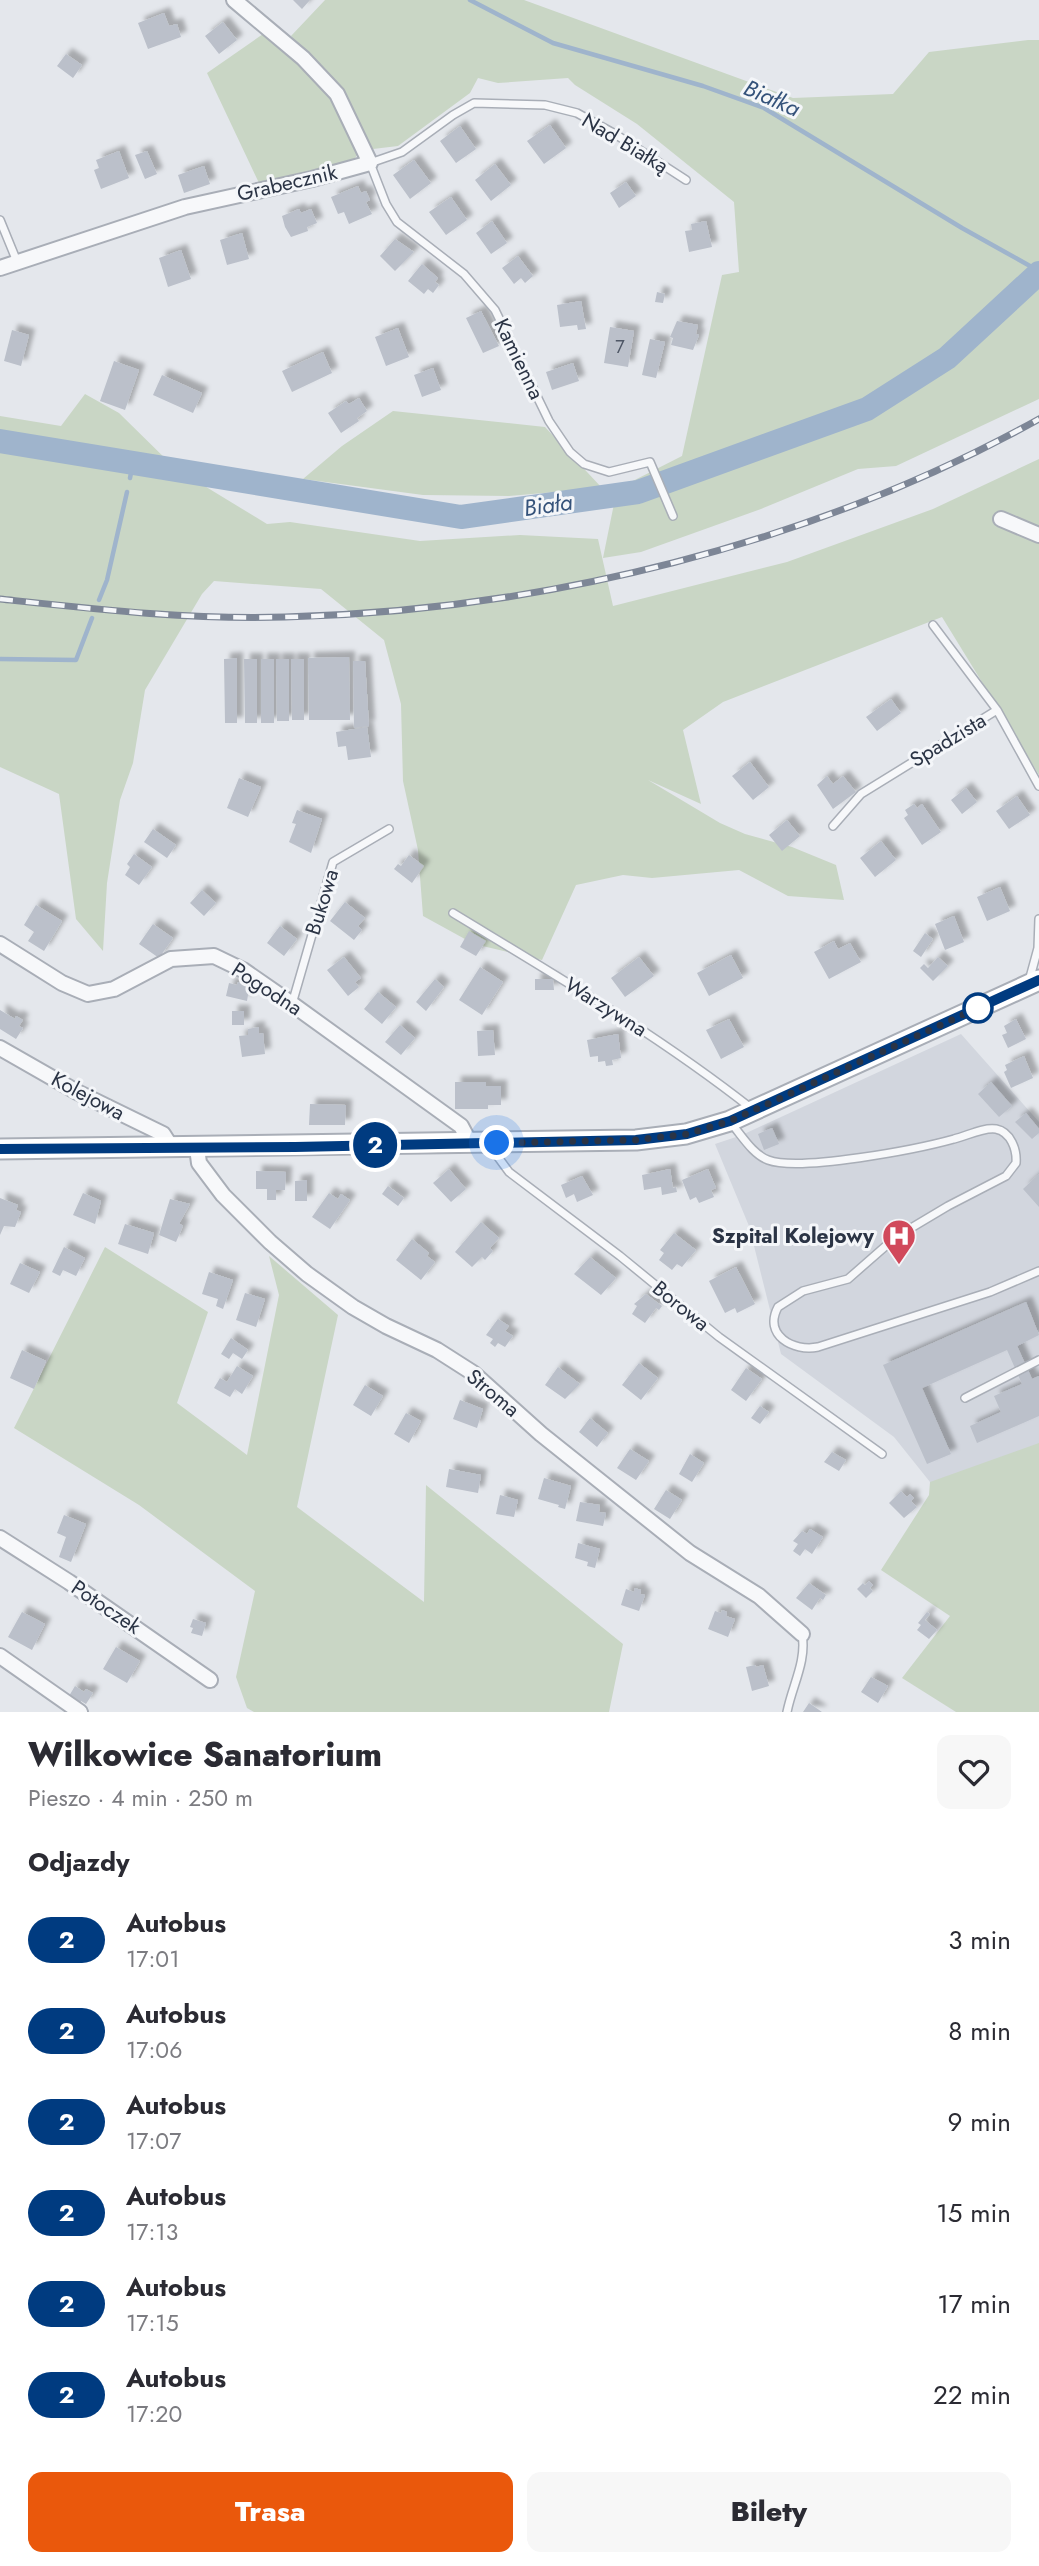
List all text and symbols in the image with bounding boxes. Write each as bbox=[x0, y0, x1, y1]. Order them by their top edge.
water label: Białka bbox=[738, 71, 806, 126]
street label: Nad Białką bbox=[576, 105, 674, 181]
street label: Grabecznik bbox=[234, 157, 341, 209]
street label: Kamienna bbox=[486, 313, 552, 405]
house number: 7 bbox=[615, 334, 625, 360]
water label: Biała bbox=[521, 485, 575, 525]
street label: Spadzista bbox=[904, 705, 992, 775]
street label: Bukowa bbox=[298, 865, 346, 939]
street label: Pogodna bbox=[226, 955, 308, 1023]
street label: Warzywna bbox=[559, 970, 653, 1044]
unlabelled marker bbox=[963, 993, 993, 1023]
street label: Kolejowa bbox=[46, 1064, 130, 1128]
line badge: 2 bbox=[352, 1122, 398, 1168]
your location bbox=[479, 1125, 514, 1160]
text: 2 bbox=[367, 1127, 383, 1162]
hospital icon: Szpital Kolejowy bbox=[880, 1217, 918, 1266]
place label: Szpital Kolejowy bbox=[712, 1221, 875, 1251]
street label: Borowa bbox=[646, 1274, 716, 1338]
street label: Stroma bbox=[460, 1362, 526, 1424]
street label: Potoczek bbox=[65, 1573, 147, 1642]
text: Wilkowice Sanatorium bbox=[28, 1731, 382, 1778]
button: heart bbox=[937, 1735, 1011, 1809]
text: Pieszo · 4 min · 250 m bbox=[28, 1781, 253, 1815]
text: Odjazdy bbox=[28, 1843, 130, 1881]
text: Autobus bbox=[126, 1904, 226, 1942]
text: 3 min bbox=[948, 1921, 1011, 1959]
text: 2 bbox=[59, 1922, 74, 1957]
text: 17:01 bbox=[126, 1942, 179, 1976]
text: Autobus bbox=[126, 1995, 226, 2033]
text: 8 min bbox=[948, 2012, 1011, 2050]
text: 2 bbox=[59, 2013, 74, 2048]
text: 17:06 bbox=[126, 2033, 182, 2067]
text: Autobus bbox=[126, 2086, 226, 2124]
text: 9 min bbox=[948, 2103, 1011, 2141]
text: 2 bbox=[59, 2104, 74, 2139]
text: 17:07 bbox=[126, 2124, 181, 2158]
text: Autobus bbox=[126, 2177, 226, 2215]
text: 15 min bbox=[936, 2194, 1011, 2232]
text: 2 bbox=[59, 2195, 74, 2230]
text: 17:13 bbox=[126, 2215, 178, 2249]
text: Autobus bbox=[126, 2268, 226, 2306]
text: 17 min bbox=[937, 2285, 1011, 2323]
text: 2 bbox=[59, 2286, 74, 2321]
text: 17:15 bbox=[126, 2306, 179, 2340]
text: Autobus bbox=[126, 2359, 226, 2397]
text: 22 min bbox=[933, 2376, 1011, 2414]
text: 2 bbox=[59, 2377, 74, 2412]
text: 17:20 bbox=[126, 2397, 182, 2431]
button: Trasa bbox=[28, 2472, 513, 2552]
button: Bilety bbox=[527, 2472, 1011, 2552]

